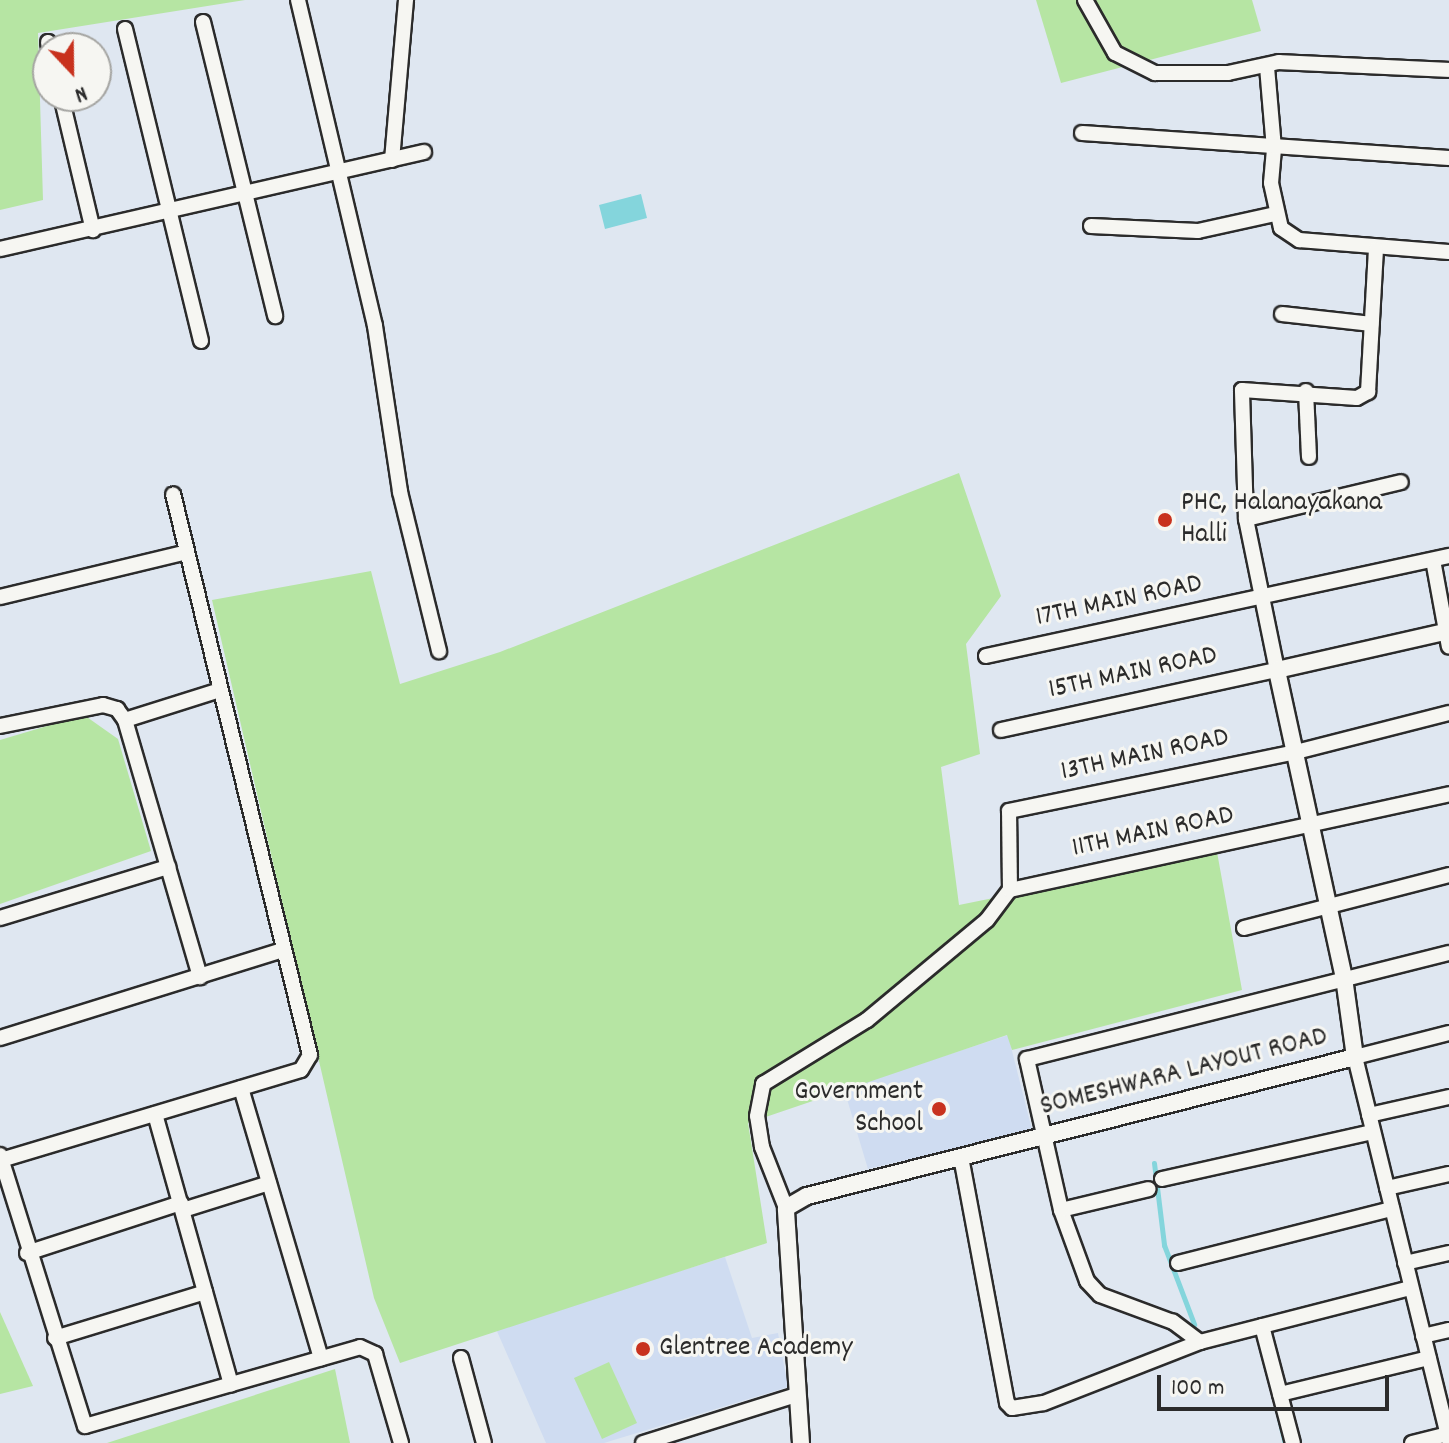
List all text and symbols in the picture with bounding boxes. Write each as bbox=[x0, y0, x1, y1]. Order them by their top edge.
north arrow bbox=[32, 32, 112, 112]
text: N bbox=[70, 76, 91, 109]
place label: PHC, Halanayakana Halli bbox=[1181, 487, 1382, 553]
marker: PHC, Halanayakana Halli bbox=[1156, 511, 1174, 529]
street label: 17TH MAIN ROAD bbox=[1033, 568, 1205, 636]
street label: 15TH MAIN ROAD bbox=[1046, 640, 1220, 708]
street label: 13TH MAIN ROAD bbox=[1058, 722, 1232, 790]
street label: 11TH MAIN ROAD bbox=[1069, 799, 1237, 867]
street label: SOMESHWARA LAYOUT ROAD bbox=[1037, 1021, 1331, 1125]
place label: Government School bbox=[794, 1076, 923, 1142]
marker: Government School bbox=[930, 1100, 948, 1118]
place label: Glentree Academy bbox=[659, 1332, 853, 1366]
marker: Glentree Academy bbox=[634, 1340, 652, 1358]
scale bar bbox=[1161, 1359, 1393, 1409]
text: 100 m bbox=[1171, 1372, 1224, 1406]

